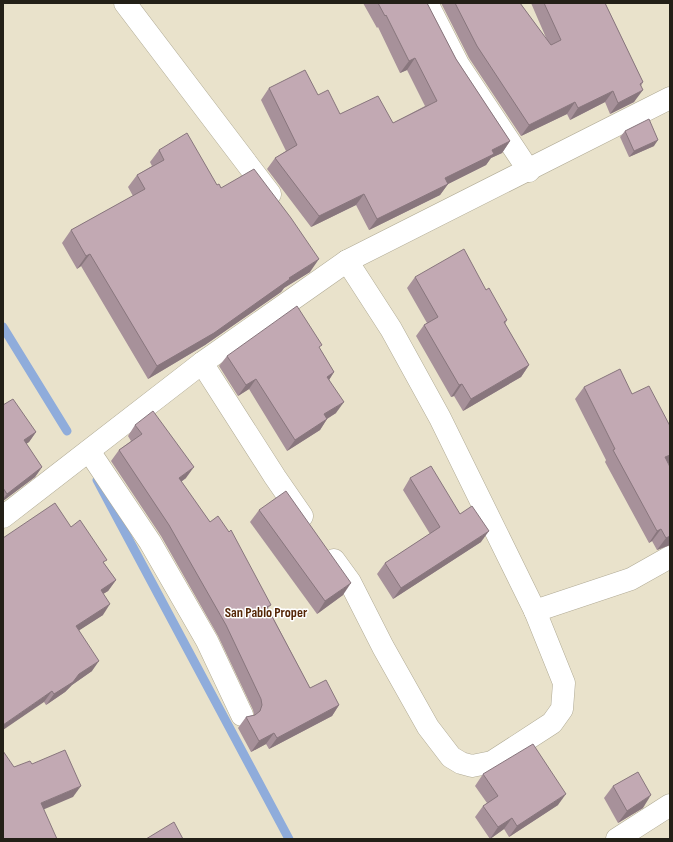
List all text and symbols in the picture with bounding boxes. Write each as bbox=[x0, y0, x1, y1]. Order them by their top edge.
district label: San Pablo Proper bbox=[225, 604, 308, 621]

